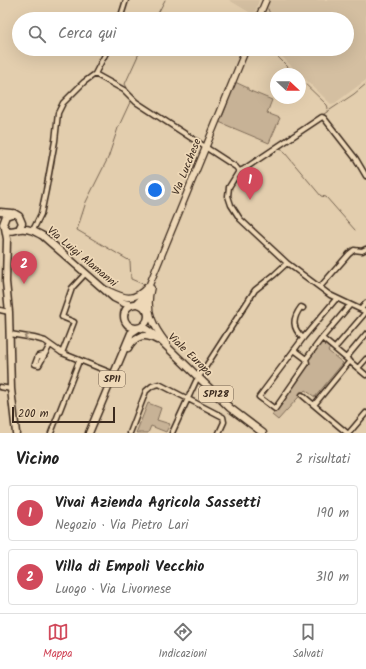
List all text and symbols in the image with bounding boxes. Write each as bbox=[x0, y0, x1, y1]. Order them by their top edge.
search box bbox=[12, 12, 354, 56]
text: Cerca qui bbox=[58, 22, 116, 46]
icon: search bbox=[26, 23, 48, 45]
north arrow bbox=[270, 68, 306, 104]
street label: Via Lucchese bbox=[167, 136, 207, 198]
pin: 1 bbox=[237, 167, 263, 200]
your location bbox=[145, 180, 165, 200]
street label: Via Luigi Alamanni bbox=[43, 222, 121, 292]
pin: 2 bbox=[11, 251, 37, 284]
street label: Viale Europa bbox=[163, 329, 217, 381]
one-way arrow bbox=[24, 333, 31, 342]
road number: SP11 bbox=[99, 371, 125, 387]
road number: SP128 bbox=[199, 386, 233, 402]
scale bar bbox=[12, 405, 115, 424]
text: 200 m bbox=[18, 405, 49, 423]
text: Vicino bbox=[16, 446, 59, 473]
text: 2 risultati bbox=[296, 449, 350, 470]
text: Vivai Azienda Agricola Sassetti bbox=[55, 491, 261, 515]
text: 1 bbox=[28, 503, 32, 524]
text: 190 m bbox=[317, 503, 349, 524]
text: Negozio · Via Pietro Lari bbox=[55, 515, 188, 536]
text: Villa di Empoli Vecchio bbox=[55, 555, 204, 579]
text: 2 bbox=[26, 567, 34, 588]
text: 310 m bbox=[315, 567, 349, 588]
text: Luogo · Via Livornese bbox=[55, 579, 171, 600]
tab: Mappa bbox=[43, 621, 72, 663]
tab: Indicazioni bbox=[158, 621, 207, 663]
tab: Salvati bbox=[293, 621, 323, 663]

